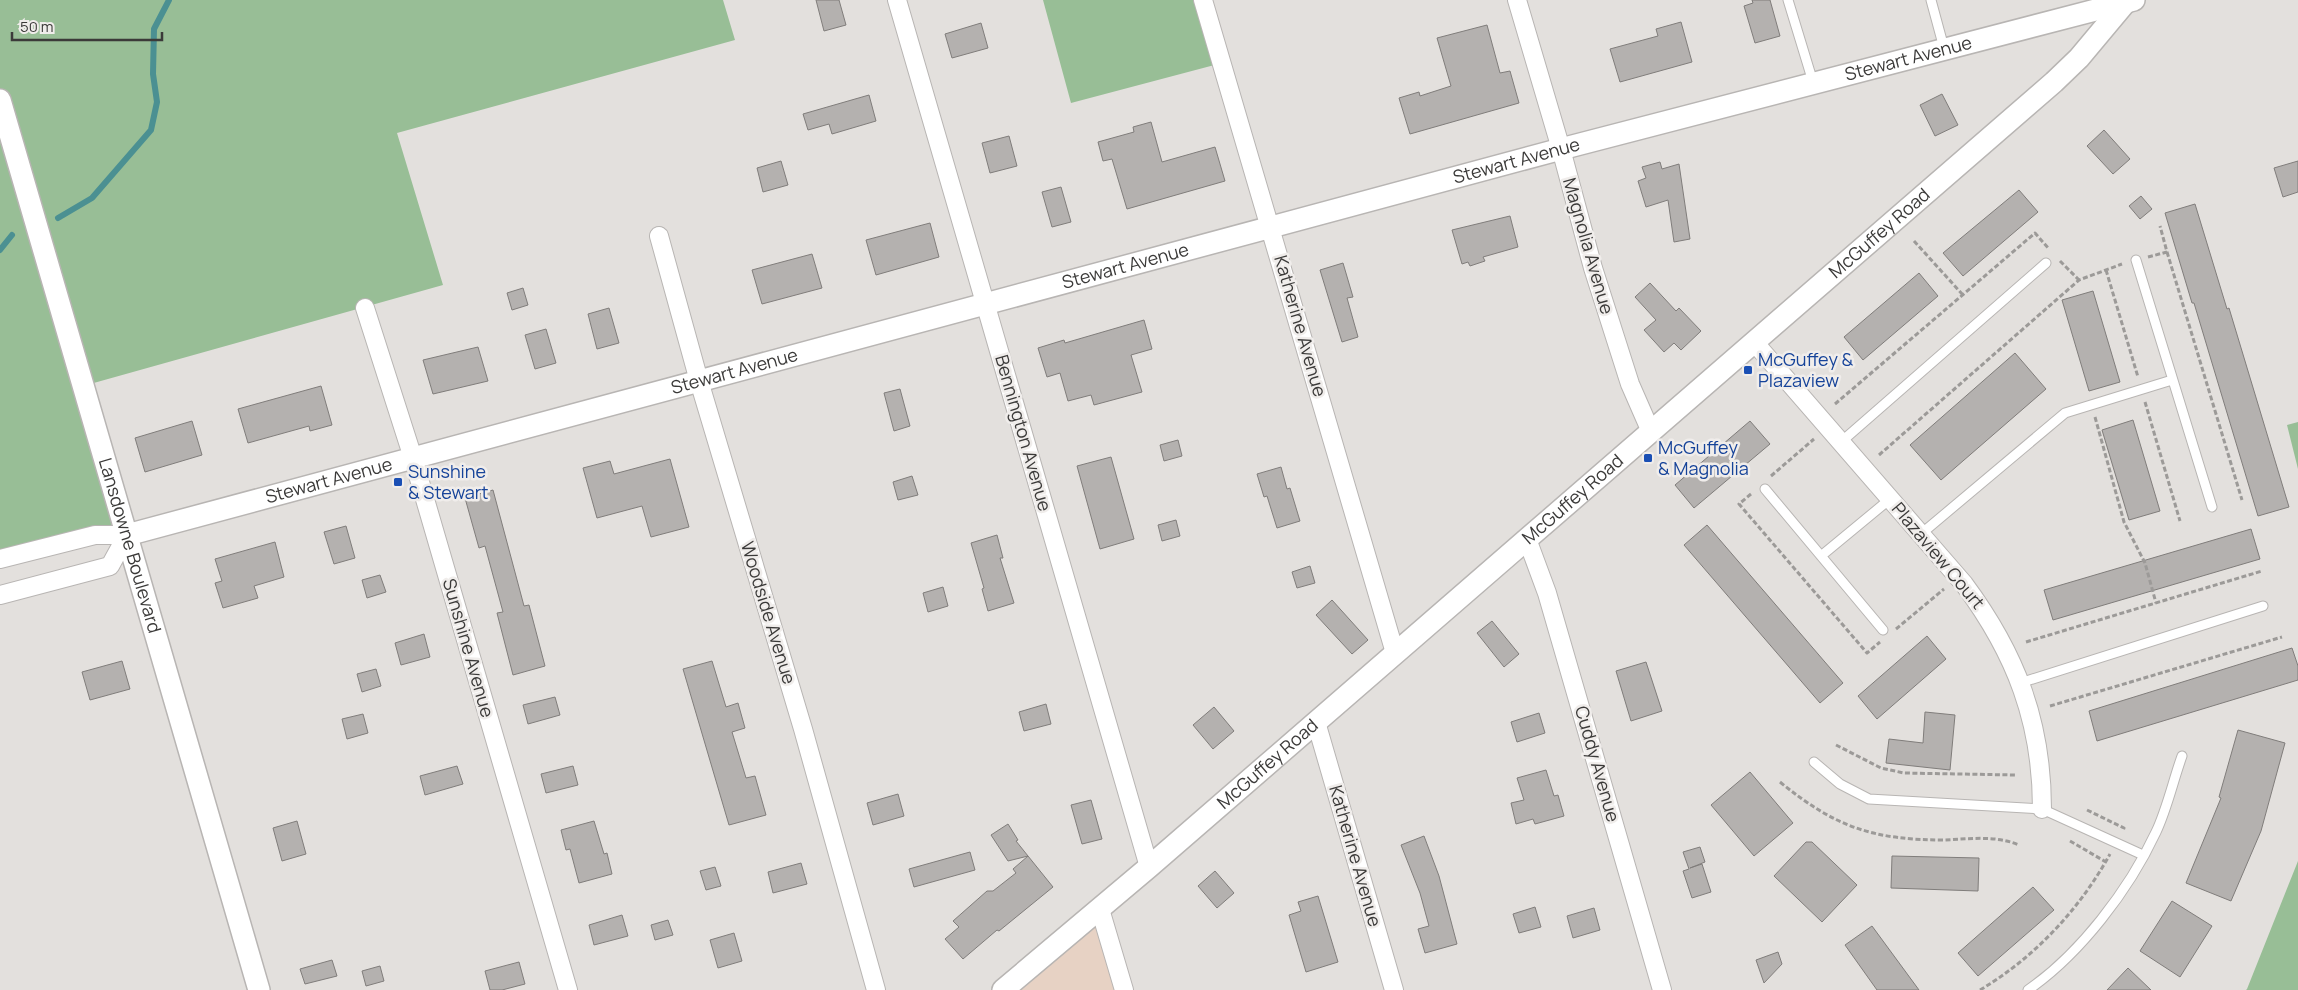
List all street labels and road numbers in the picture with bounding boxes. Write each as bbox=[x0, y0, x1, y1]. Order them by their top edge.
street label: Stewart Avenue bbox=[1842, 30, 1974, 86]
street label: Stewart Avenue bbox=[1450, 132, 1582, 189]
street label: Magnolia Avenue bbox=[1558, 175, 1620, 317]
street label: McGuffey Road bbox=[1823, 182, 1934, 283]
street label: Stewart Avenue bbox=[1059, 237, 1191, 294]
street label: Katherine Avenue bbox=[1269, 252, 1333, 399]
street label: Stewart Avenue bbox=[668, 342, 800, 399]
street label: Bennington Avenue bbox=[990, 352, 1058, 514]
street label: McGuffey Road bbox=[1517, 448, 1628, 549]
street label: Stewart Avenue bbox=[262, 451, 395, 508]
street label: Lansdowne Boulevard bbox=[94, 455, 167, 636]
street label: Plazaview Court bbox=[1887, 497, 1991, 614]
street label: Woodside Avenue bbox=[736, 539, 802, 687]
street label: Sunshine Avenue bbox=[438, 576, 500, 720]
street label: Cuddy Avenue bbox=[1570, 703, 1626, 825]
street label: McGuffey Road bbox=[1211, 713, 1323, 814]
street label: Katherine Avenue bbox=[1324, 782, 1388, 929]

